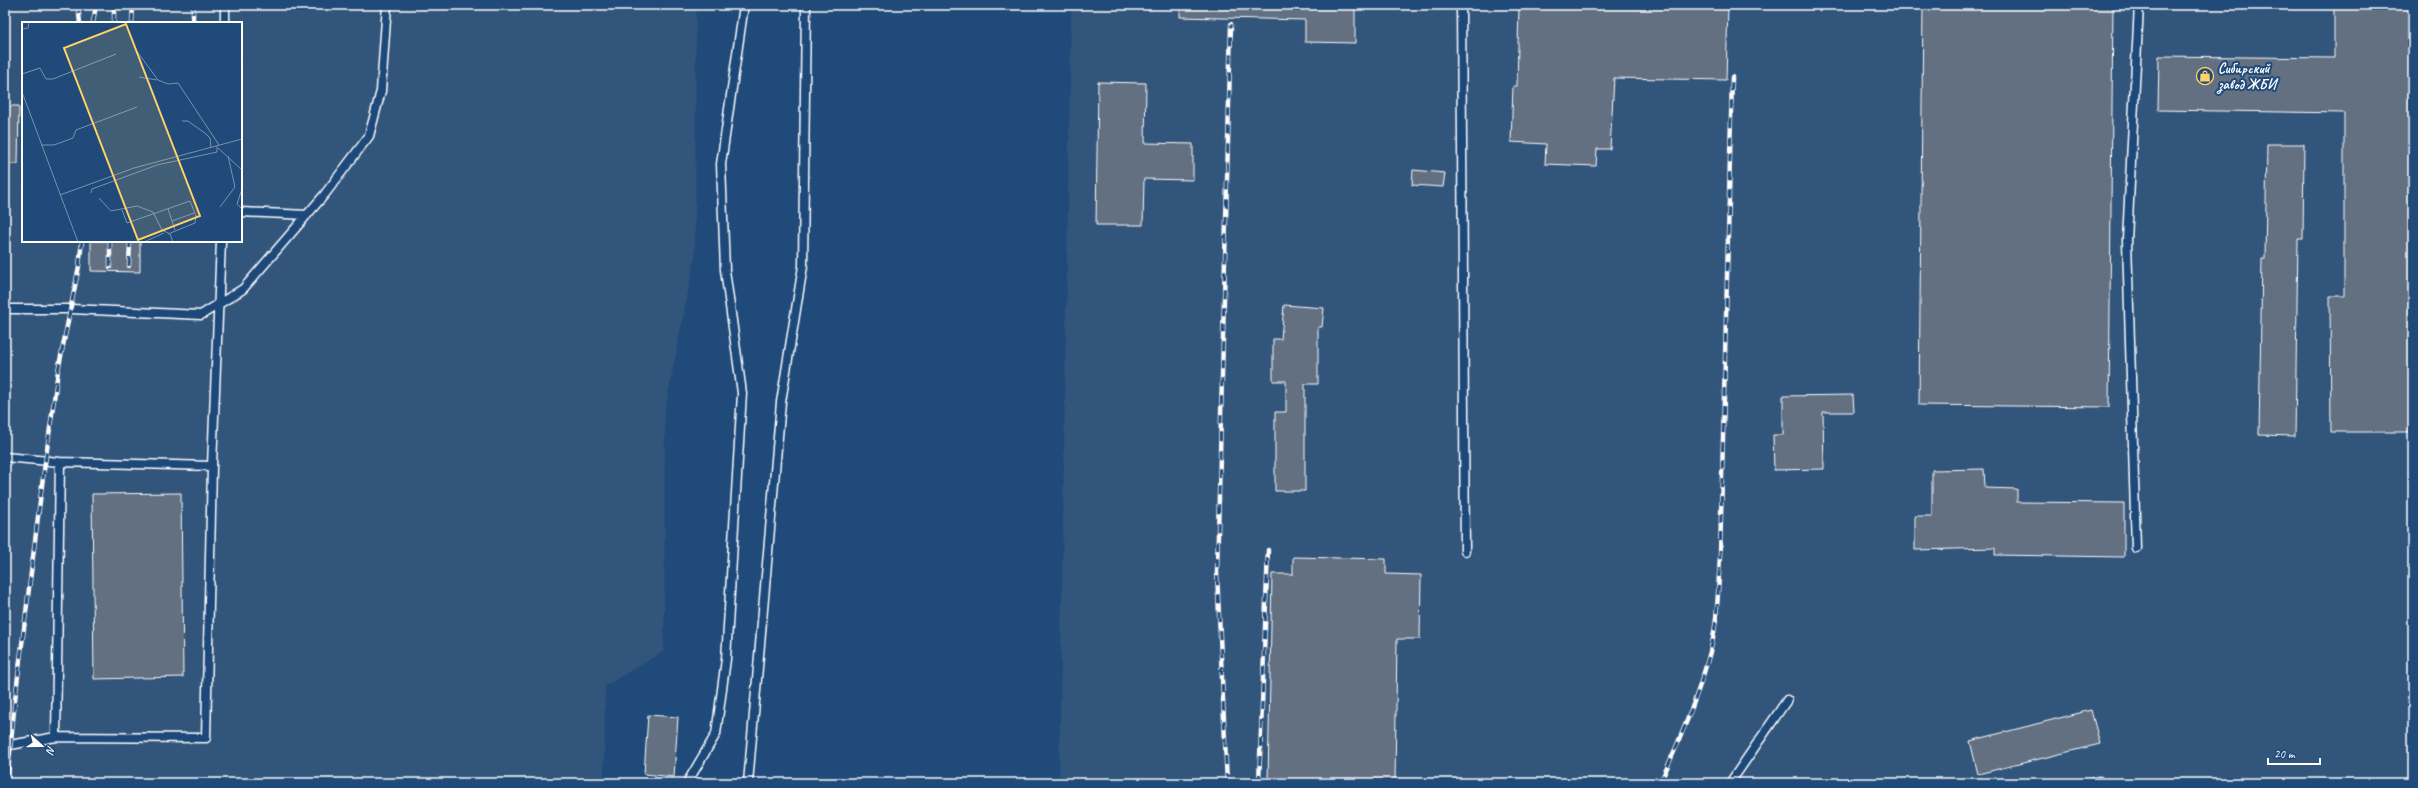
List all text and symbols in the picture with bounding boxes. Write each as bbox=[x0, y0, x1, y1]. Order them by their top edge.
inset map bbox=[22, 22, 242, 242]
place label: Сибирский завод ЖБИ bbox=[2216, 60, 2279, 94]
shop icon: Сибирский завод ЖБИ bbox=[2195, 66, 2215, 86]
north arrow bbox=[22, 726, 62, 766]
scale bar bbox=[2268, 740, 2320, 766]
text: N bbox=[43, 744, 59, 757]
text: 20 m bbox=[2274, 746, 2296, 762]

